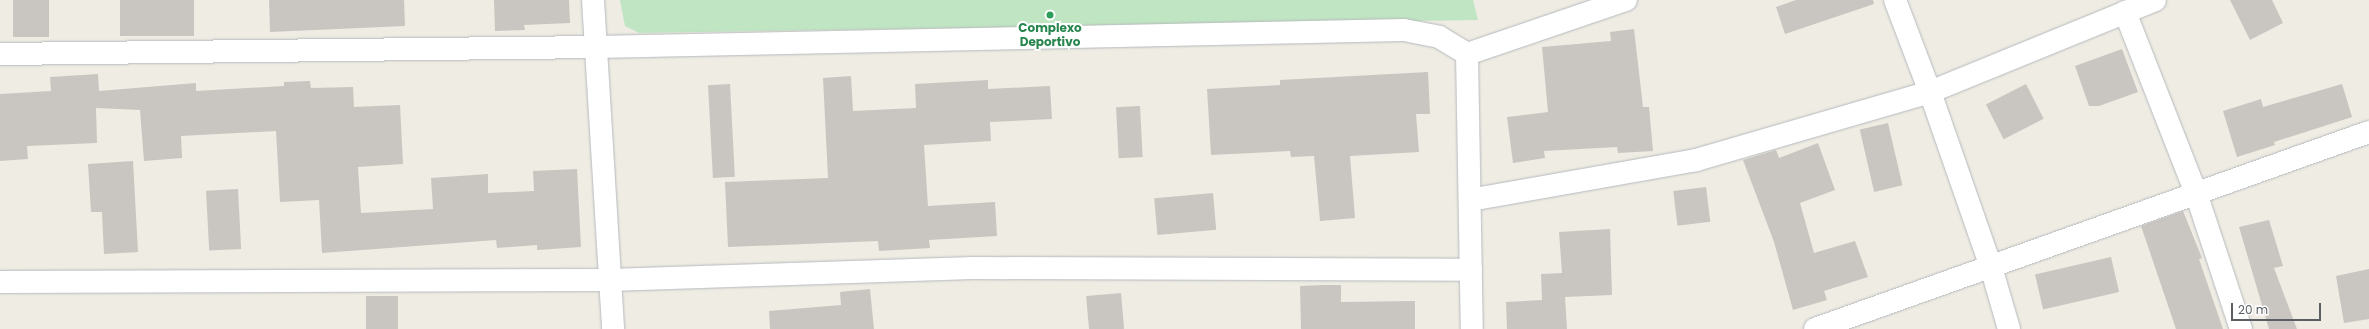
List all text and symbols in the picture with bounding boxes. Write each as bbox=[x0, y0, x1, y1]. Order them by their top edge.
marker: Complexo Deportivo bbox=[1045, 10, 1055, 20]
place label: Complexo Deportivo bbox=[1018, 21, 1082, 49]
scale bar bbox=[2233, 295, 2323, 321]
text: 20 m bbox=[2238, 301, 2268, 318]

